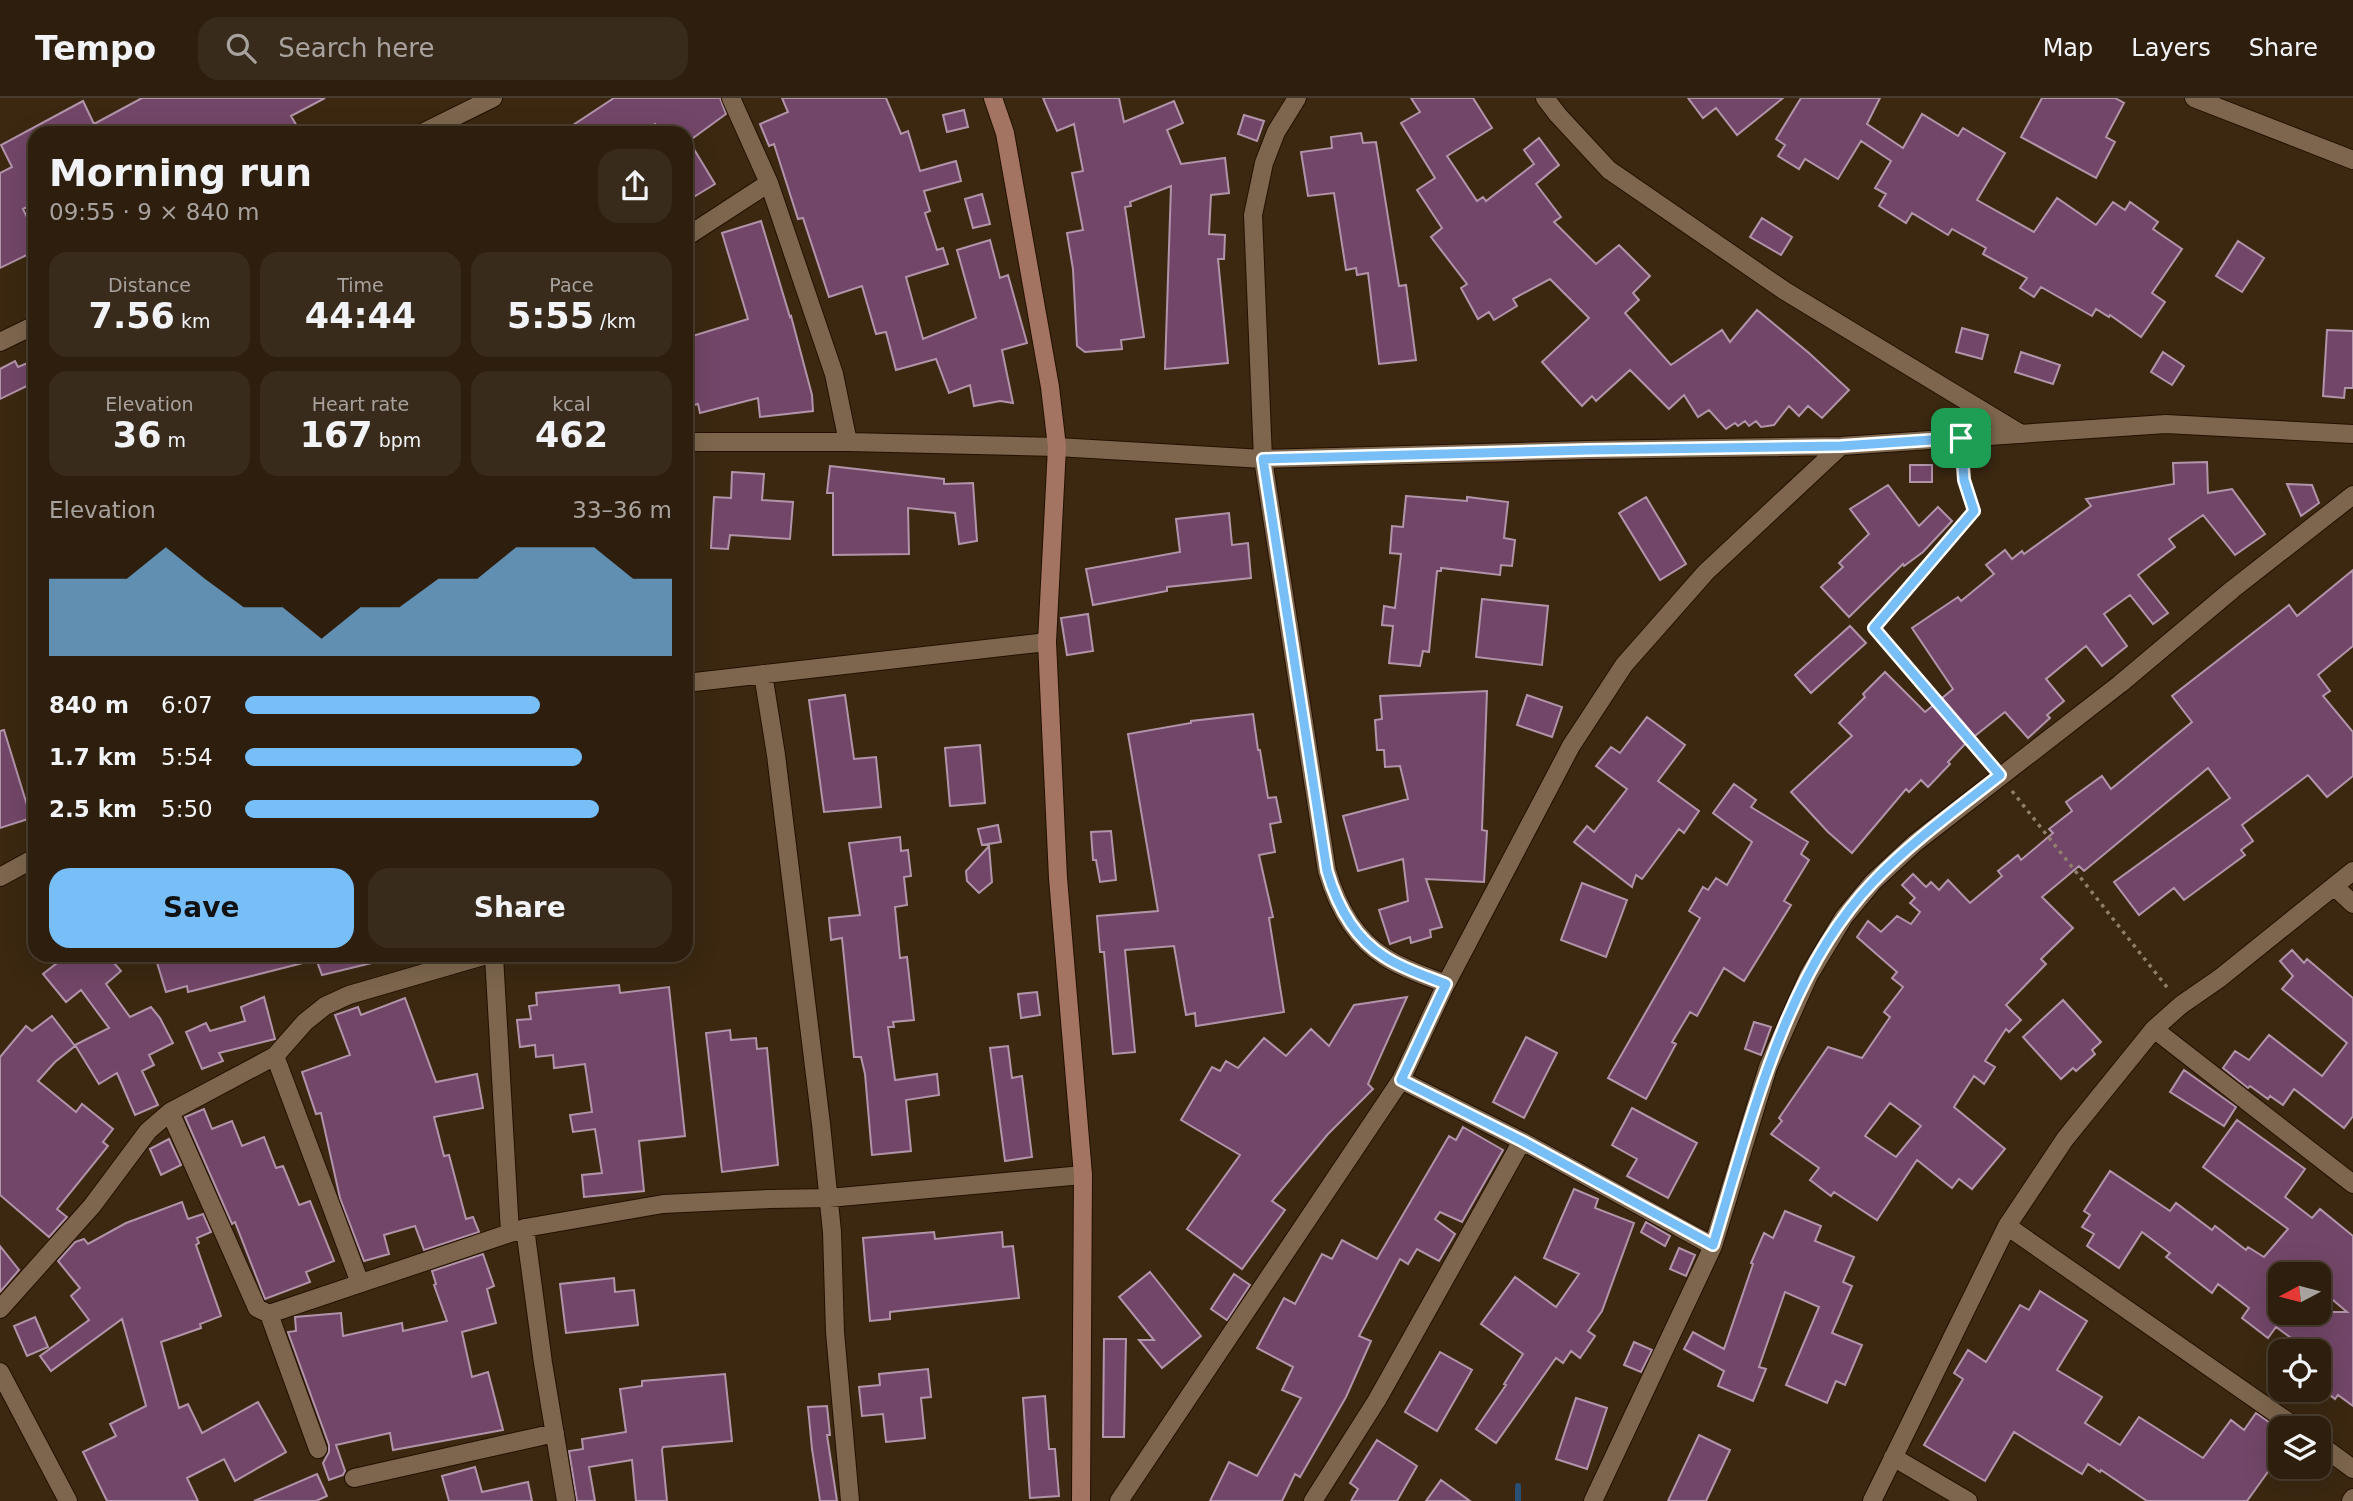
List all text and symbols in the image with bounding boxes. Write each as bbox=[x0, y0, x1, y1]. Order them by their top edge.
search box bbox=[198, 17, 688, 80]
text: Tempo bbox=[35, 29, 156, 68]
icon: search bbox=[222, 29, 260, 67]
text: Search here bbox=[278, 33, 434, 63]
text: Map bbox=[2043, 34, 2093, 62]
text: Layers bbox=[2131, 34, 2211, 62]
text: Share bbox=[2249, 34, 2318, 62]
button: share bbox=[598, 149, 672, 223]
text: Morning run bbox=[49, 151, 312, 195]
text: 09:55 · 9 × 840 m bbox=[49, 199, 259, 225]
text: Distance bbox=[108, 274, 191, 296]
text: Time bbox=[337, 274, 384, 296]
text: Pace bbox=[549, 274, 594, 296]
text: 7.56 bbox=[89, 296, 175, 336]
text: 44:44 bbox=[305, 296, 416, 336]
text: 5:55 bbox=[507, 296, 594, 336]
text: km bbox=[175, 310, 210, 332]
text: /km bbox=[594, 310, 636, 332]
text: Elevation bbox=[105, 393, 194, 415]
text: Heart rate bbox=[312, 393, 409, 415]
text: kcal bbox=[552, 393, 591, 415]
pin bbox=[1931, 408, 1991, 468]
text: 36 bbox=[113, 415, 162, 455]
text: 167 bbox=[300, 415, 373, 455]
text: 462 bbox=[535, 415, 608, 455]
icon: arrive bbox=[1942, 419, 1980, 457]
text: m bbox=[162, 429, 186, 451]
text: bpm bbox=[373, 429, 421, 451]
text: Elevation bbox=[49, 497, 156, 523]
text: 33–36 m bbox=[572, 497, 672, 523]
text: 840 m bbox=[49, 692, 129, 718]
text: 6:07 bbox=[161, 692, 213, 718]
text: 1.7 km bbox=[49, 744, 137, 770]
text: 5:54 bbox=[161, 744, 213, 770]
text: 2.5 km bbox=[49, 796, 137, 822]
text: 5:50 bbox=[161, 796, 213, 822]
button: Save bbox=[49, 868, 354, 948]
button: Share bbox=[368, 868, 672, 948]
north arrow bbox=[2268, 1262, 2331, 1325]
map controls bbox=[2268, 1262, 2331, 1479]
button: locate bbox=[2268, 1339, 2331, 1402]
button: layers bbox=[2268, 1416, 2331, 1479]

